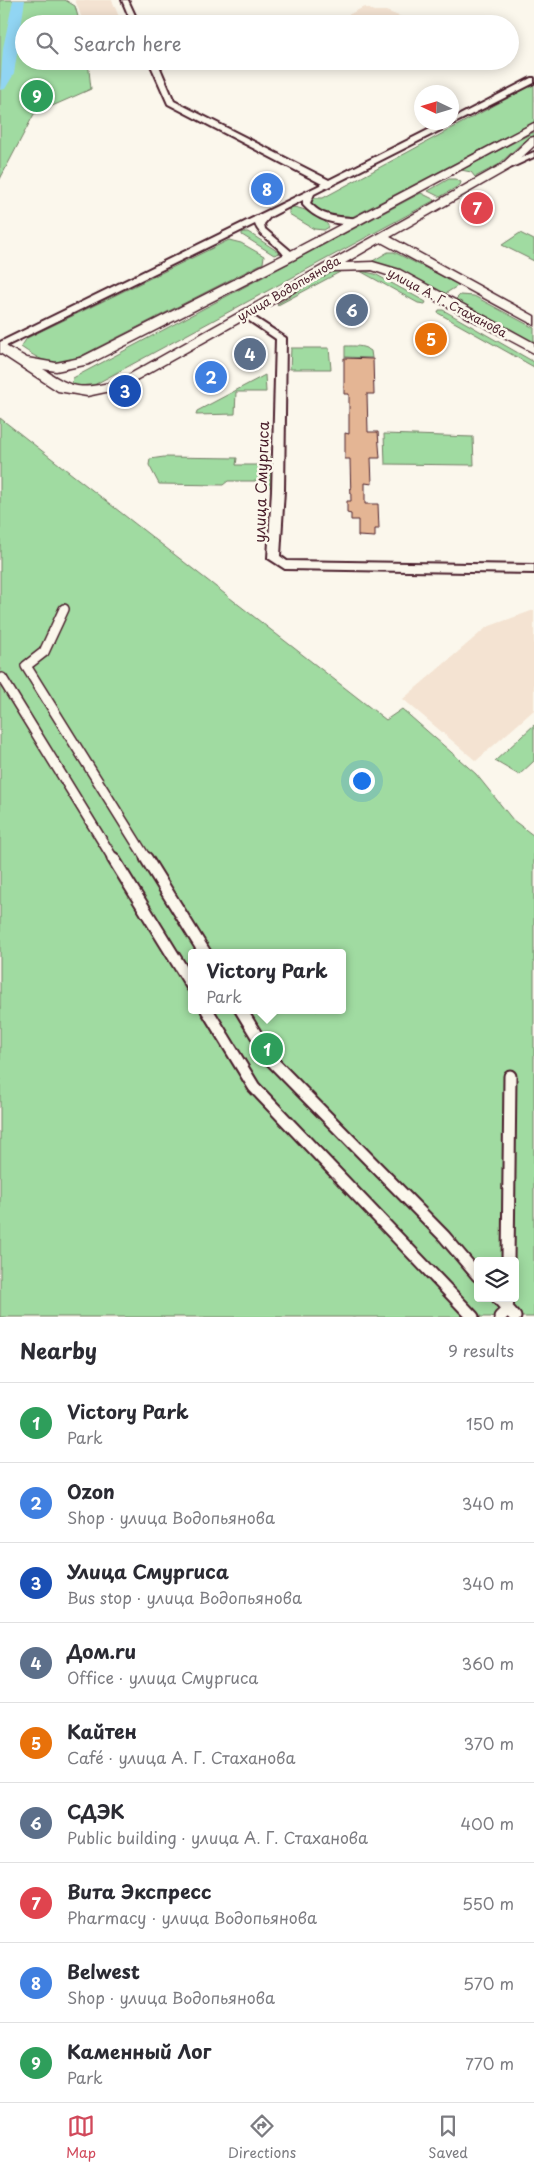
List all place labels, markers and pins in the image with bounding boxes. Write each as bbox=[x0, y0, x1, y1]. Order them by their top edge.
pin: 9 bbox=[21, 77, 53, 115]
pin: 8 bbox=[251, 170, 283, 208]
pin: 7 bbox=[461, 189, 493, 227]
pin: 6 bbox=[336, 291, 368, 329]
pin: 5 bbox=[415, 320, 447, 358]
pin: 4 bbox=[234, 335, 266, 373]
pin: 2 bbox=[195, 358, 227, 396]
pin: 3 bbox=[109, 372, 141, 410]
pin: 1 bbox=[251, 1030, 283, 1068]

